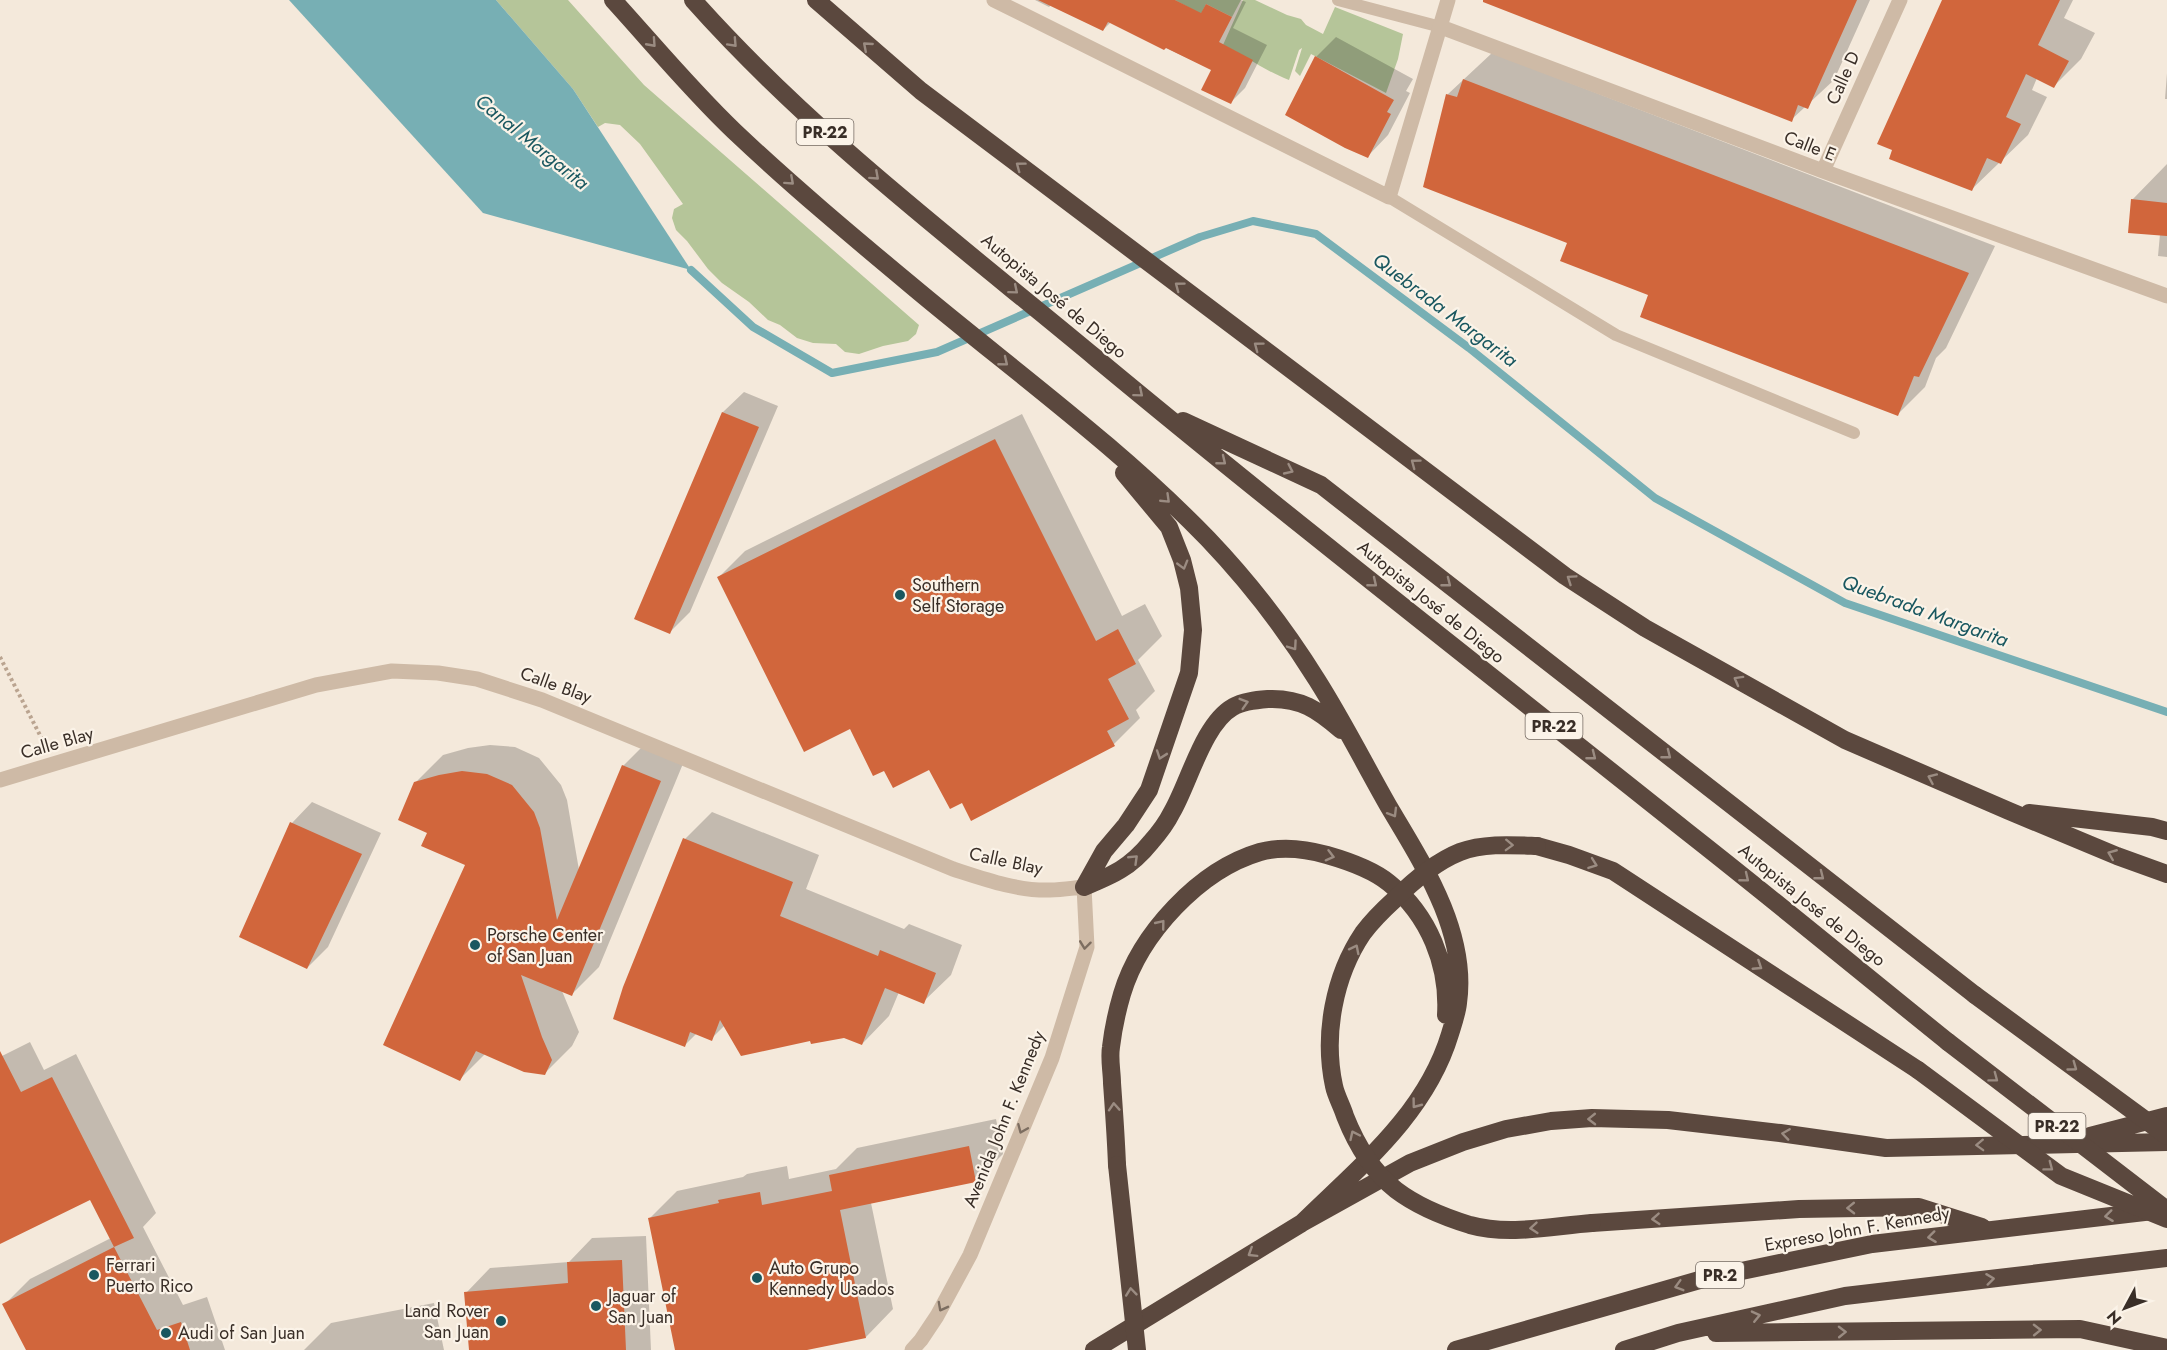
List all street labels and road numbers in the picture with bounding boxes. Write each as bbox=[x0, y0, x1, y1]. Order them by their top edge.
street label: Calle D bbox=[1820, 47, 1866, 109]
road number: PR-22 bbox=[796, 119, 854, 145]
street label: Calle E bbox=[1780, 124, 1840, 168]
street label: Autopista José de Diego bbox=[976, 227, 1133, 365]
street label: Autopista José de Diego bbox=[1352, 534, 1510, 670]
street label: Calle Blay bbox=[516, 660, 596, 710]
road number: PR-22 bbox=[1526, 713, 1582, 739]
street label: Calle Blay bbox=[18, 720, 97, 766]
street label: Autopista José de Diego bbox=[1733, 837, 1891, 973]
street label: Calle Blay bbox=[967, 841, 1045, 881]
street label: Avenida John F. Kennedy bbox=[957, 1027, 1051, 1211]
road number: PR-22 bbox=[2028, 1113, 2086, 1139]
street label: Expreso John F. Kennedy bbox=[1762, 1200, 1952, 1258]
road number: PR-2 bbox=[1696, 1262, 1744, 1288]

